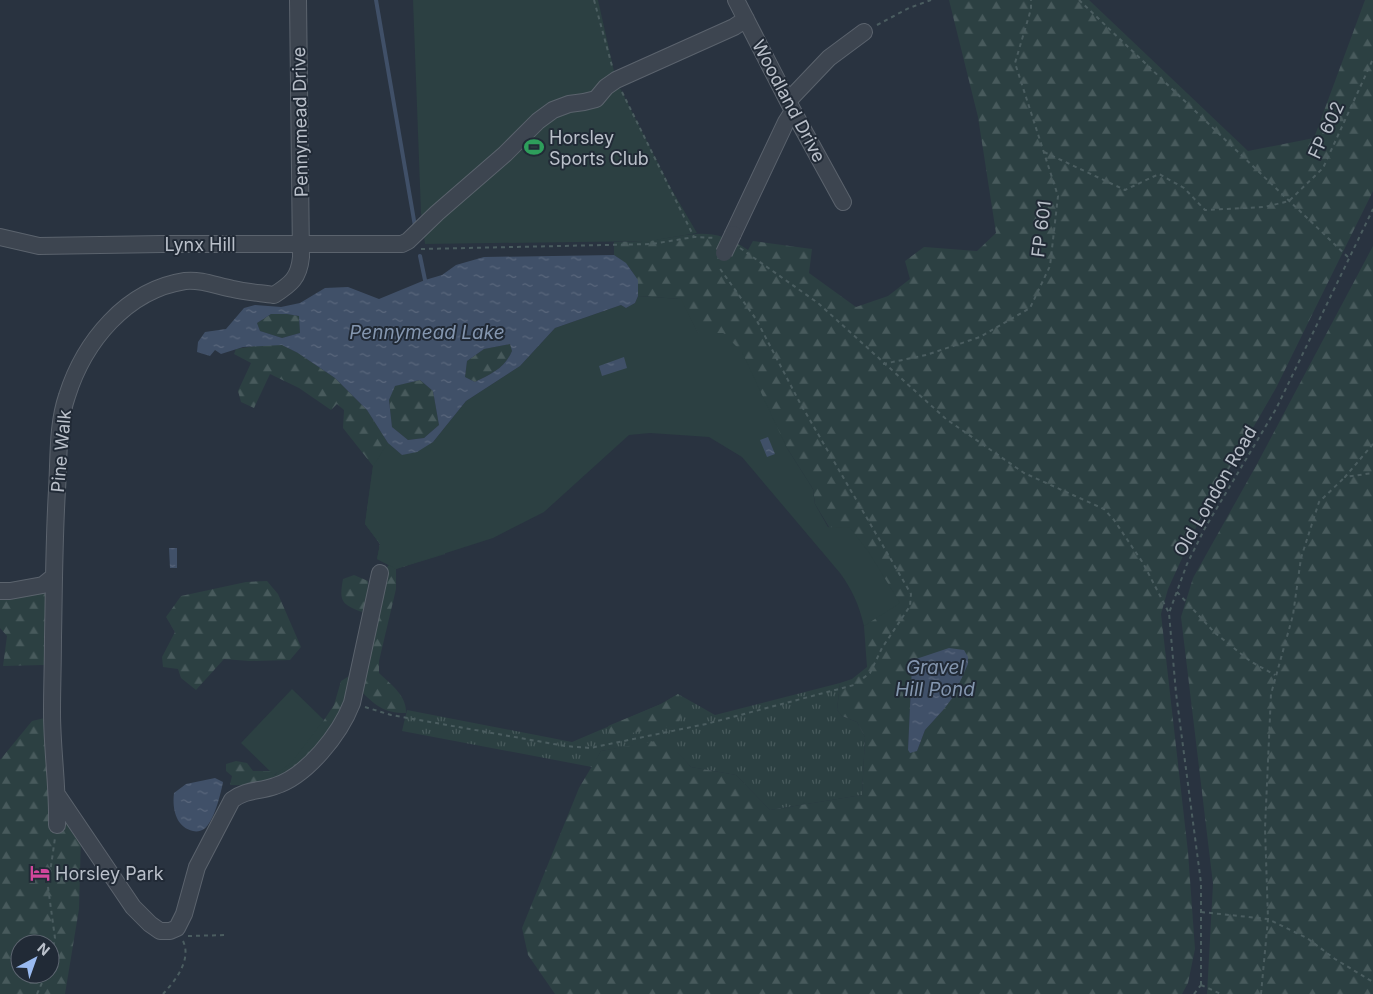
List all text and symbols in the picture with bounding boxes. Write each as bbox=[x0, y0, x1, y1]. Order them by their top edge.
street label: Woodland Drive bbox=[748, 36, 830, 166]
street label: Pennymead Drive bbox=[288, 47, 312, 197]
street label: FP 602 bbox=[1304, 98, 1348, 162]
place label: Horsley Sports Club bbox=[549, 127, 649, 169]
sports icon: Horsley Sports Club bbox=[523, 136, 545, 158]
street label: FP 601 bbox=[1027, 199, 1055, 259]
street label: Lynx Hill bbox=[164, 234, 236, 255]
water label: Pennymead Lake bbox=[349, 321, 505, 344]
street label: Pine Walk bbox=[47, 409, 75, 493]
street label: Old London Road bbox=[1169, 422, 1261, 560]
water label: Gravel Hill Pond bbox=[895, 656, 975, 701]
hotel icon: Horsley Park bbox=[29, 862, 51, 884]
place label: Horsley Park bbox=[55, 863, 164, 884]
north arrow bbox=[10, 934, 60, 984]
text: N bbox=[34, 939, 53, 959]

